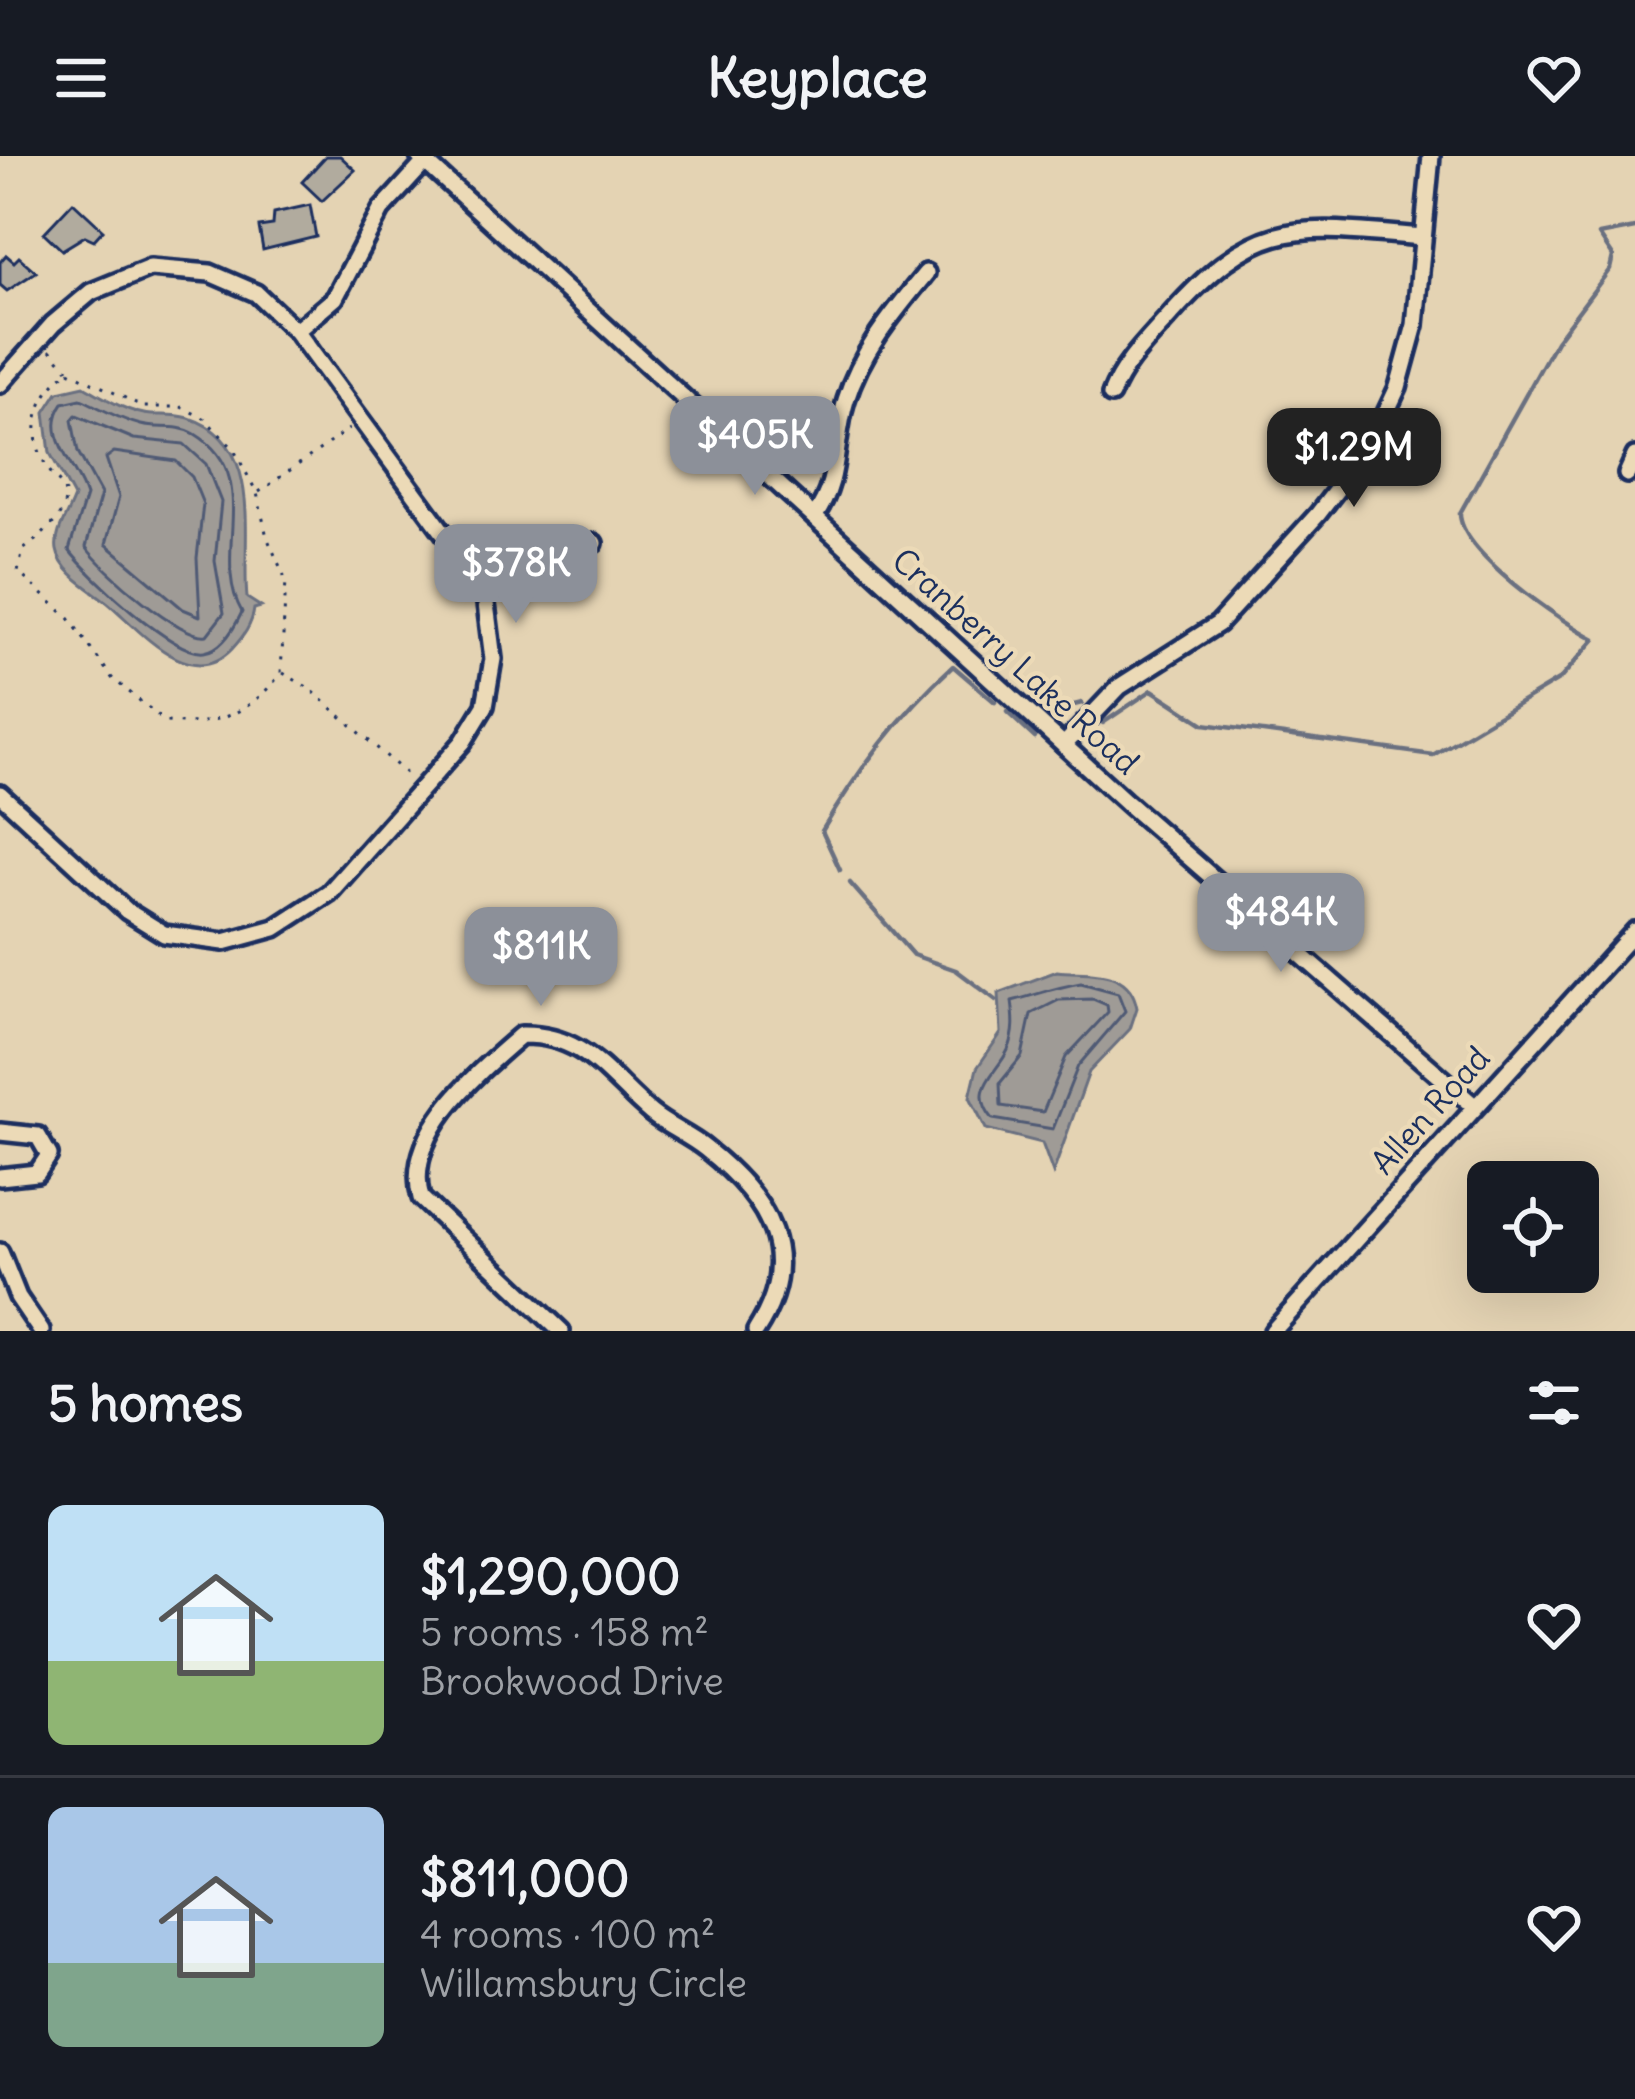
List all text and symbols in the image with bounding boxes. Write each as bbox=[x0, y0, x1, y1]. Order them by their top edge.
text: Keyplace bbox=[707, 44, 928, 112]
icon: menu bbox=[48, 45, 114, 111]
icon: heart bbox=[1521, 45, 1587, 111]
pin: $405K bbox=[671, 396, 839, 498]
pin: $1.29M bbox=[1256, 408, 1452, 510]
text: $405K bbox=[697, 410, 813, 459]
text: $1.29M bbox=[1294, 422, 1414, 471]
pin: $378K bbox=[432, 524, 600, 626]
text: $378K bbox=[461, 538, 571, 587]
street label: Cranberry Lake Road bbox=[884, 539, 1148, 783]
pin: $484K bbox=[1197, 873, 1365, 975]
text: $484K bbox=[1224, 887, 1338, 936]
pin: $811K bbox=[457, 907, 625, 1009]
text: $811K bbox=[491, 921, 591, 970]
street label: Allen Road bbox=[1361, 1037, 1499, 1183]
map controls bbox=[1467, 1161, 1599, 1293]
button: locate bbox=[1467, 1161, 1599, 1293]
icon: filters bbox=[1521, 1370, 1587, 1436]
text: 5 homes bbox=[48, 1371, 243, 1435]
text: $1,290,000 bbox=[420, 1544, 681, 1608]
icon: home bbox=[144, 1553, 288, 1697]
icon: heart bbox=[1521, 1592, 1587, 1658]
text: 5 rooms · 158 m² bbox=[420, 1608, 709, 1657]
text: Brookwood Drive bbox=[420, 1657, 724, 1706]
text: $811,000 bbox=[420, 1846, 630, 1910]
icon: home bbox=[144, 1855, 288, 1999]
icon: heart bbox=[1521, 1894, 1587, 1960]
text: 4 rooms · 100 m² bbox=[420, 1910, 715, 1959]
text: Willamsbury Circle bbox=[420, 1959, 747, 2008]

